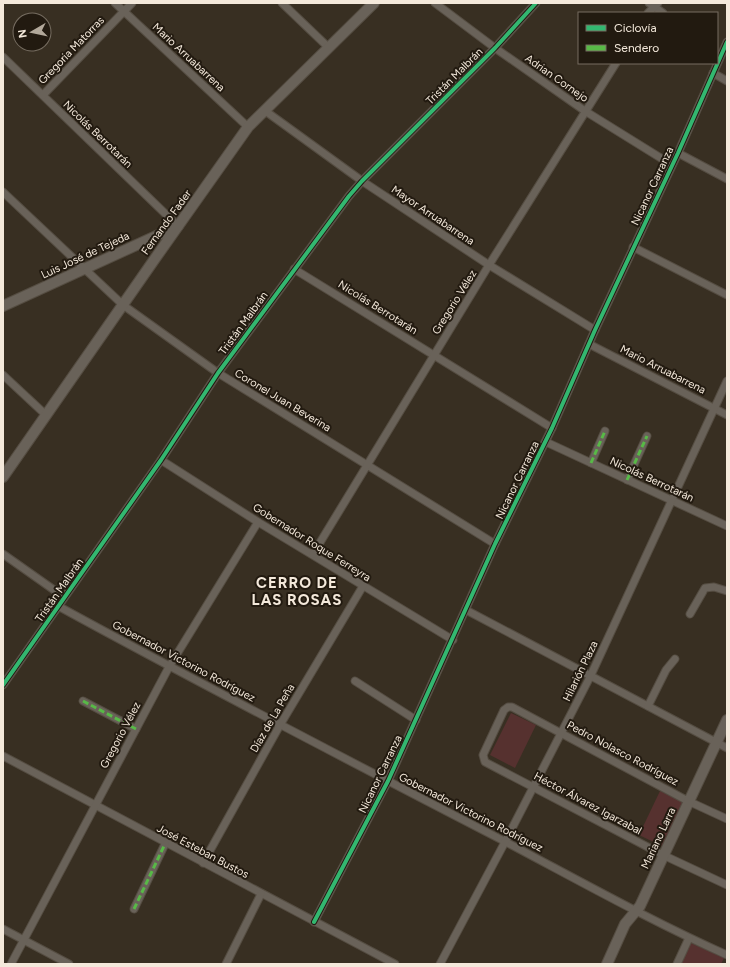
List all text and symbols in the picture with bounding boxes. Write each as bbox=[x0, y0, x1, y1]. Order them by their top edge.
north arrow bbox=[12, 12, 52, 52]
legend bbox=[578, 12, 718, 64]
street label: Gregoria Matorras bbox=[36, 14, 107, 87]
street label: Mario Arruabarrena bbox=[150, 20, 228, 94]
text: Ciclovía bbox=[614, 21, 657, 35]
text: N bbox=[16, 28, 30, 39]
text: Sendero bbox=[614, 41, 659, 55]
street label: Tristán Malbrán bbox=[423, 45, 485, 107]
street label: Adrian Cornejo bbox=[523, 52, 591, 105]
street label: Nicolás Berrotarán bbox=[60, 98, 135, 171]
street label: Nicanor Carranza bbox=[629, 145, 676, 228]
street label: Mayor Arruabarrena bbox=[389, 183, 477, 248]
street label: Fernando Fader bbox=[139, 187, 194, 257]
street label: Luis José de Tejeda bbox=[39, 229, 131, 282]
street label: Gregorio Vélez bbox=[429, 268, 479, 337]
street label: Nicolás Berrotarán bbox=[336, 278, 420, 337]
street label: Tristán Malbrán bbox=[216, 289, 271, 357]
street label: Mario Arruabarrena bbox=[618, 342, 708, 397]
street label: Coronel Juan Beverina bbox=[232, 366, 333, 434]
street label: Nicanor Carranza bbox=[493, 439, 542, 521]
street label: Nicolás Berrotarán bbox=[608, 454, 696, 505]
street label: Gobernador Roque Ferreyra bbox=[250, 501, 373, 584]
street label: Tristán Malbrán bbox=[33, 556, 86, 625]
district label: CERRO DE LAS ROSAS bbox=[252, 574, 342, 609]
street label: Gobernador Victorino Rodríguez bbox=[110, 618, 257, 705]
street label: Hilarión Plaza bbox=[560, 639, 601, 704]
street label: Díaz de La Peña bbox=[248, 682, 297, 755]
street label: Gregorio Vélez bbox=[97, 700, 143, 771]
street label: Pedro Nolasco Rodríguez bbox=[565, 718, 681, 788]
street label: Nicanor Carranza bbox=[356, 733, 405, 815]
street label: Héctor Álvarez Igarzabal bbox=[532, 769, 644, 837]
street label: Gobernador Victorino Rodríguez bbox=[397, 770, 545, 855]
street label: Mariano Larra bbox=[639, 805, 678, 871]
street label: José Esteban Bustos bbox=[155, 822, 251, 881]

